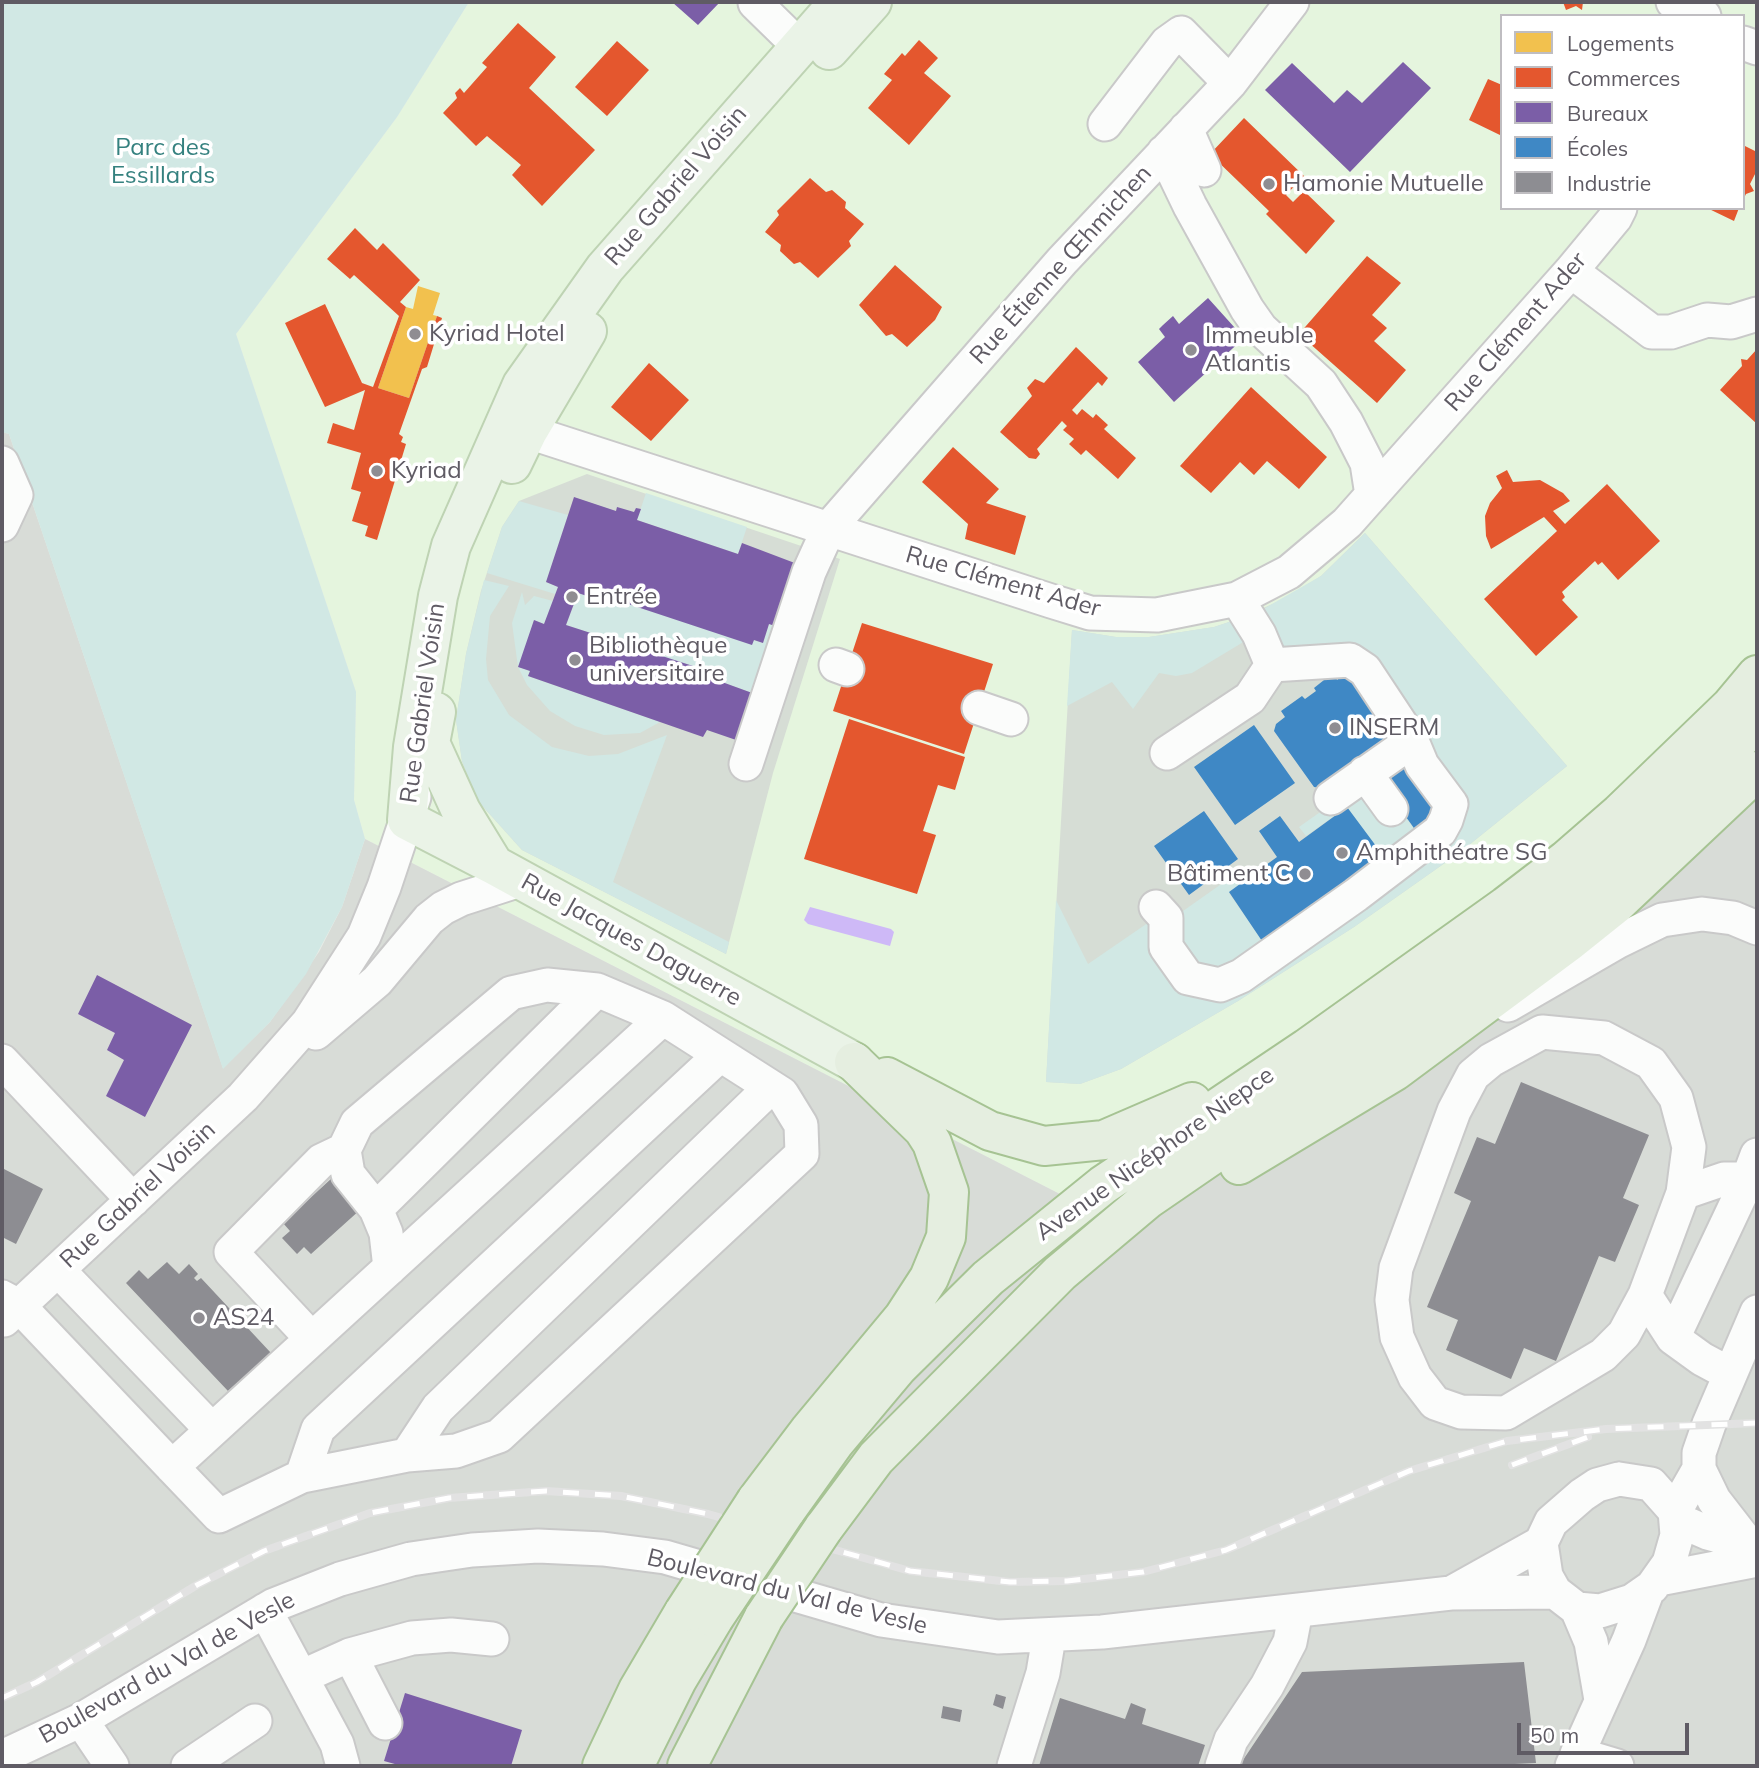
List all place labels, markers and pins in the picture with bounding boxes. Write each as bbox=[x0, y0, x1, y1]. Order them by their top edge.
place label: Hamonie Mutuelle bbox=[1283, 170, 1484, 198]
marker: Hamonie Mutuelle bbox=[1261, 176, 1277, 192]
place label: Kyriad Hotel bbox=[429, 320, 565, 348]
place label: Immeuble Atlantis bbox=[1205, 322, 1313, 378]
marker: Kyriad Hotel bbox=[407, 326, 423, 342]
marker: Immeuble Atlantis bbox=[1183, 342, 1199, 358]
place label: Kyriad bbox=[391, 457, 462, 485]
marker: Kyriad bbox=[369, 463, 385, 479]
place label: Entrée bbox=[586, 583, 657, 611]
marker: Entrée bbox=[564, 589, 580, 605]
place label: Bibliothèque universitaire bbox=[589, 632, 727, 688]
marker: Bibliothèque universitaire bbox=[567, 652, 583, 668]
place label: INSERM bbox=[1349, 714, 1439, 742]
marker: INSERM bbox=[1327, 720, 1343, 736]
place label: Amphithéatre SG bbox=[1356, 839, 1548, 867]
marker: Amphithéatre SG bbox=[1334, 845, 1350, 861]
place label: Bâtiment C bbox=[1167, 860, 1291, 888]
marker: Bâtiment C bbox=[1297, 866, 1313, 882]
place label: AS24 bbox=[213, 1304, 274, 1332]
marker: AS24 bbox=[191, 1310, 207, 1326]

